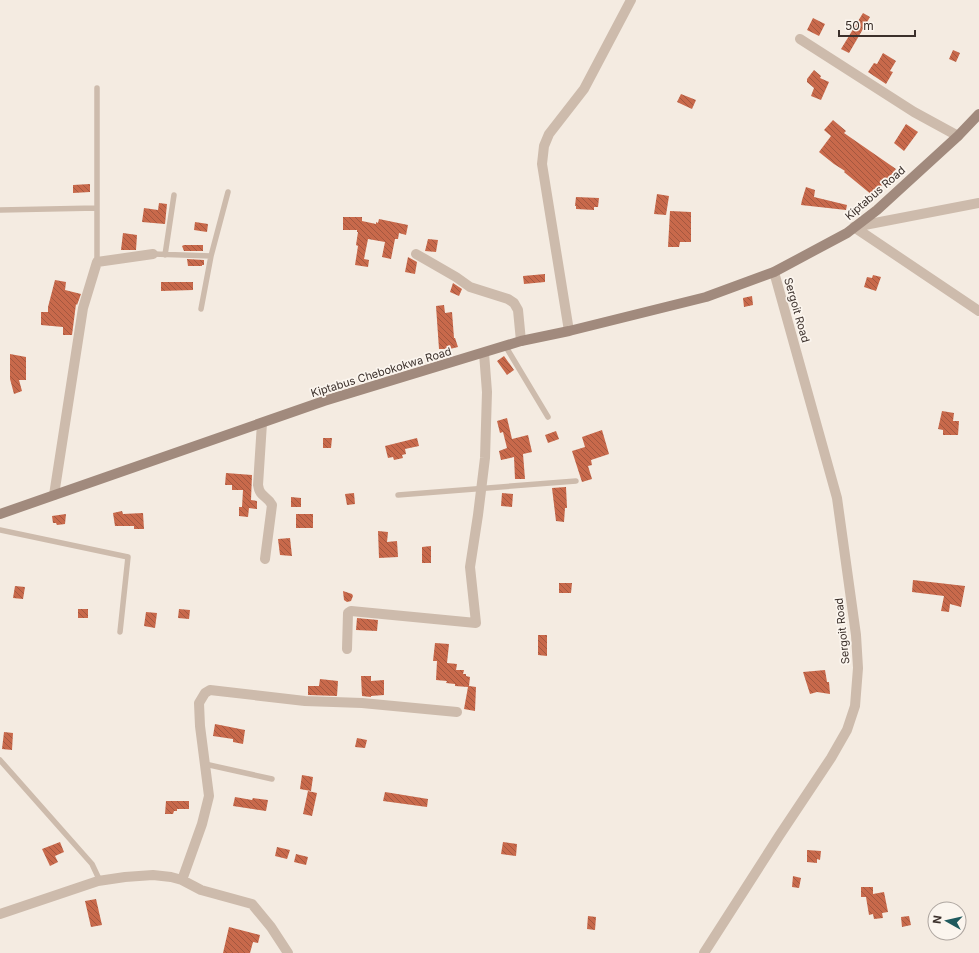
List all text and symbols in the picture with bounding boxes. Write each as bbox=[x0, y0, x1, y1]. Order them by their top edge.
scale bar bbox=[839, 12, 915, 38]
text: 50 m bbox=[845, 18, 874, 33]
street label: Kiptabus Road bbox=[842, 163, 908, 223]
street label: Sergoit Road bbox=[781, 276, 813, 344]
street label: Kiptabus Chebokokwa Road bbox=[309, 344, 453, 400]
street label: Sergoit Road bbox=[832, 597, 852, 665]
north arrow bbox=[927, 901, 967, 941]
text: N bbox=[930, 914, 945, 925]

